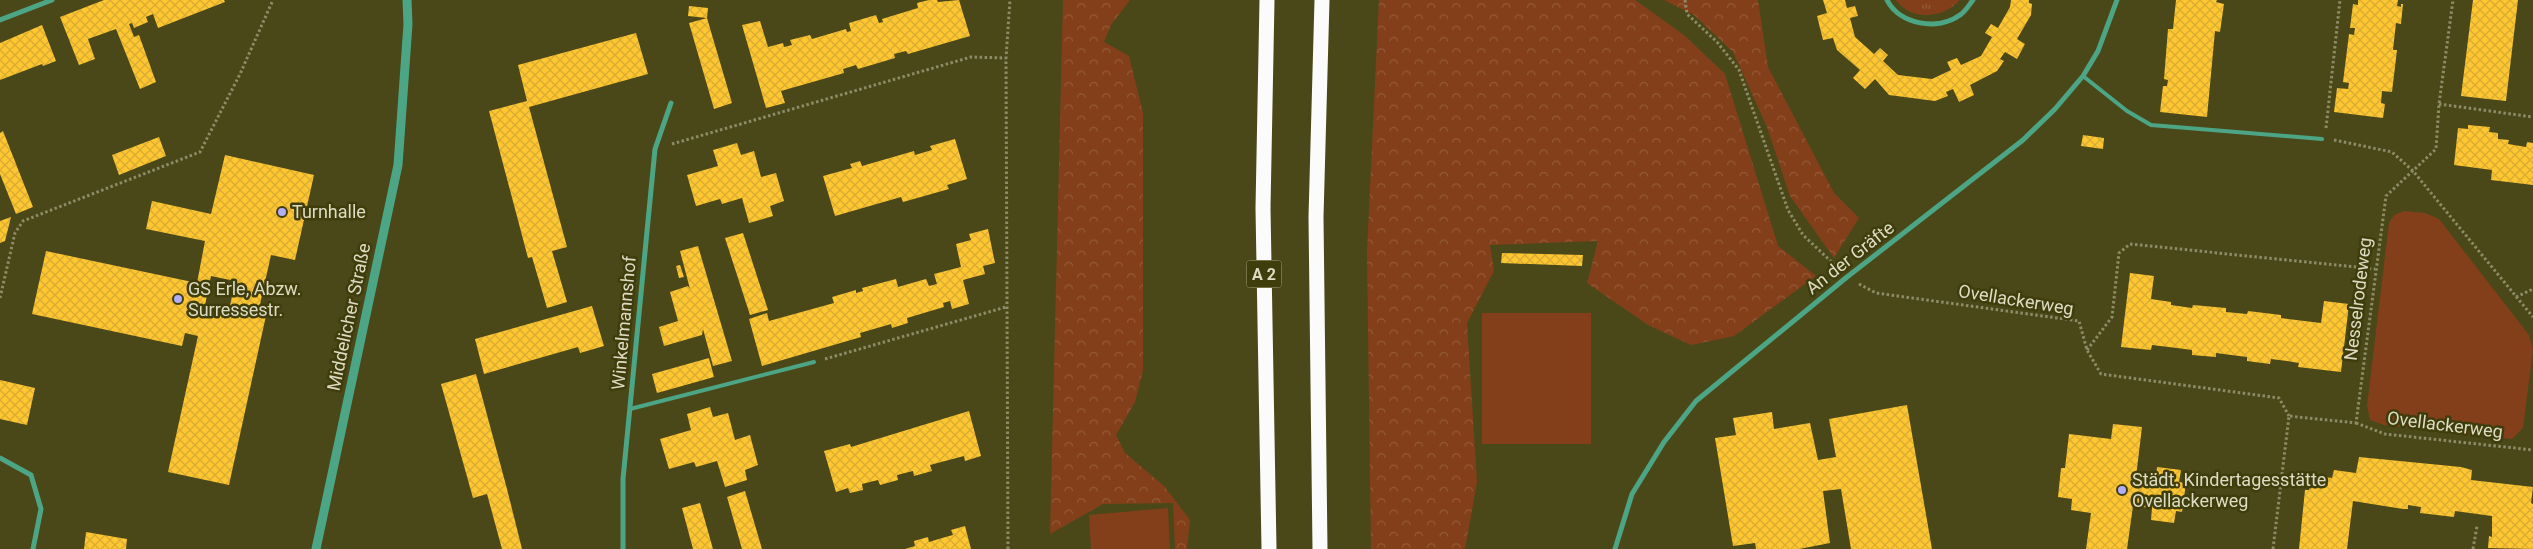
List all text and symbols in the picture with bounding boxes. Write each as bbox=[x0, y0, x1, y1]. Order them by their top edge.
place label: Turnhalle bbox=[292, 201, 366, 222]
marker: Turnhalle bbox=[276, 206, 288, 218]
street label: An der Gräfte bbox=[1802, 217, 1898, 298]
street label: Nesselrodeweg bbox=[2340, 236, 2375, 362]
street label: Middelicher Straße bbox=[323, 241, 374, 393]
street label: Winkelmannshof bbox=[607, 254, 640, 391]
road number: A 2 bbox=[1246, 260, 1282, 288]
place label: GS Erle, Abzw. Surressestr. bbox=[188, 278, 302, 320]
street label: Ovellackerweg bbox=[1957, 280, 2075, 319]
marker: GS Erle, Abzw. Surressestr. bbox=[172, 293, 184, 305]
street label: Ovellackerweg bbox=[2386, 407, 2504, 442]
place label: Städt. Kindertagesstätte Ovellackerweg bbox=[2132, 469, 2326, 511]
marker: Städt. Kindertagesstätte Ovellackerweg bbox=[2116, 484, 2128, 496]

